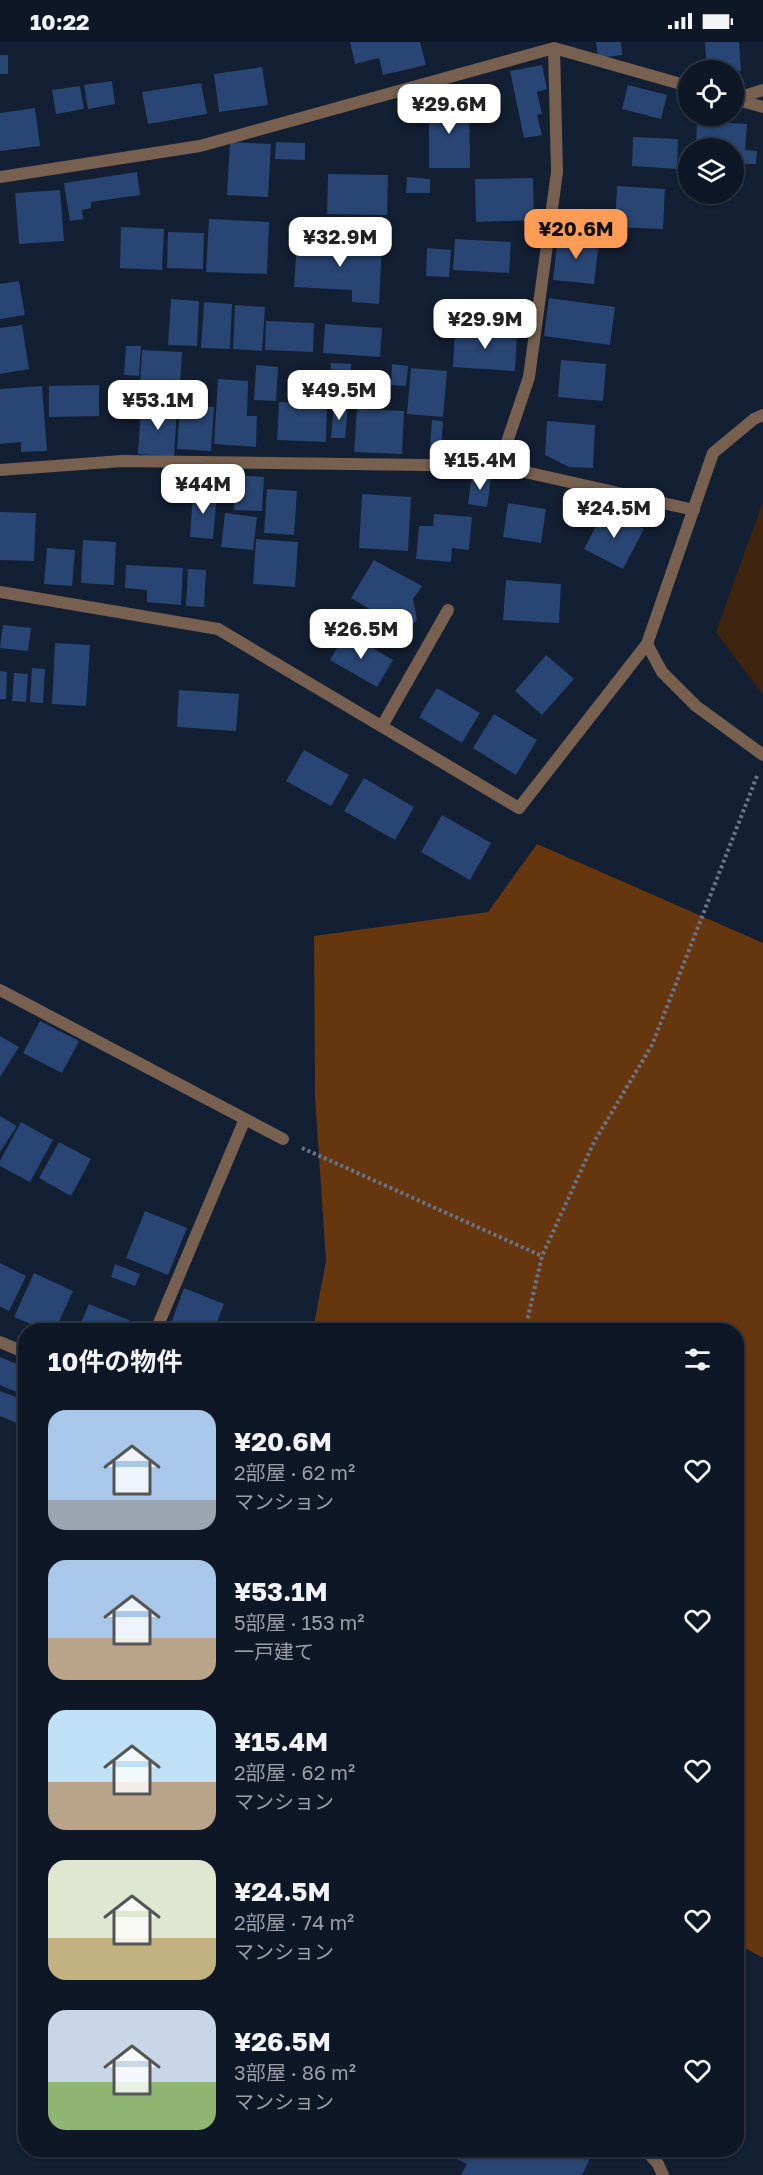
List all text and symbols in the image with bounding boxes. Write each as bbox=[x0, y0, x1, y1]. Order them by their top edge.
text: 10:22 bbox=[30, 8, 90, 35]
map controls bbox=[678, 60, 744, 204]
button: locate bbox=[678, 60, 744, 126]
pin: ¥29.6M bbox=[400, 84, 498, 135]
text: ¥29.6M bbox=[412, 91, 487, 115]
button: layers bbox=[678, 138, 744, 204]
pin: ¥20.6M bbox=[527, 209, 625, 260]
text: ¥20.6M bbox=[538, 216, 614, 240]
pin: ¥32.9M bbox=[291, 217, 389, 268]
text: ¥32.9M bbox=[303, 224, 377, 248]
pin: ¥29.9M bbox=[436, 299, 534, 350]
text: ¥29.9M bbox=[448, 306, 523, 330]
pin: ¥49.5M bbox=[290, 370, 388, 421]
text: ¥49.5M bbox=[302, 377, 376, 401]
pin: ¥53.1M bbox=[109, 380, 207, 431]
text: ¥53.1M bbox=[122, 387, 194, 411]
pin: ¥15.4M bbox=[431, 440, 529, 491]
text: ¥15.4M bbox=[444, 447, 516, 471]
pin: ¥44M bbox=[167, 464, 239, 515]
text: ¥44M bbox=[175, 471, 231, 495]
pin: ¥24.5M bbox=[565, 488, 663, 539]
text: ¥24.5M bbox=[577, 495, 651, 519]
pin: ¥26.5M bbox=[312, 609, 410, 660]
text: ¥26.5M bbox=[324, 616, 398, 640]
icon: filters bbox=[681, 1343, 714, 1376]
text: 10件の物件 bbox=[48, 1346, 182, 1377]
text: ¥20.6M bbox=[234, 1426, 332, 1457]
icon: home bbox=[96, 1434, 168, 1506]
icon: heart bbox=[681, 1454, 714, 1487]
text: 2部屋 · 62 m² bbox=[234, 1460, 355, 1484]
text: マンション bbox=[234, 1489, 334, 1513]
text: ¥53.1M bbox=[234, 1576, 328, 1607]
icon: home bbox=[96, 1584, 168, 1656]
icon: heart bbox=[681, 1604, 714, 1637]
text: 5部屋 · 153 m² bbox=[234, 1610, 365, 1634]
text: 一戸建て bbox=[234, 1639, 314, 1663]
text: ¥15.4M bbox=[234, 1726, 328, 1757]
icon: home bbox=[96, 1734, 168, 1806]
icon: heart bbox=[681, 1754, 714, 1787]
text: 2部屋 · 62 m² bbox=[234, 1760, 355, 1784]
text: マンション bbox=[234, 1789, 334, 1813]
text: ¥24.5M bbox=[234, 1876, 331, 1907]
icon: home bbox=[96, 1884, 168, 1956]
icon: heart bbox=[681, 1904, 714, 1937]
text: 2部屋 · 74 m² bbox=[234, 1910, 354, 1934]
text: マンション bbox=[234, 1939, 334, 1963]
text: ¥26.5M bbox=[234, 2026, 331, 2057]
icon: home bbox=[96, 2034, 168, 2106]
icon: heart bbox=[681, 2054, 714, 2087]
text: 3部屋 · 86 m² bbox=[234, 2060, 356, 2084]
text: マンション bbox=[234, 2089, 334, 2113]

